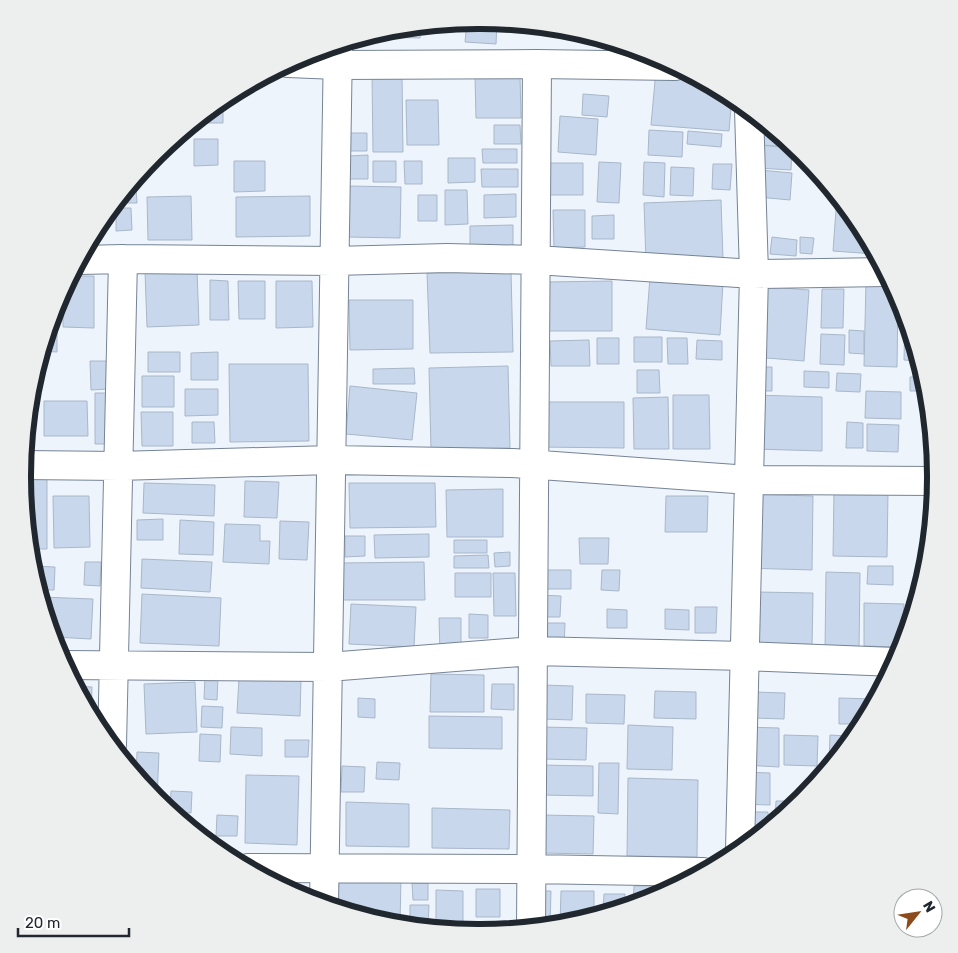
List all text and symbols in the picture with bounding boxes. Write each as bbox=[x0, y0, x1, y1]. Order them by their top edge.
north arrow bbox=[893, 888, 943, 938]
text: N bbox=[919, 898, 939, 915]
scale bar bbox=[18, 906, 129, 938]
text: 20 m bbox=[25, 914, 60, 932]

